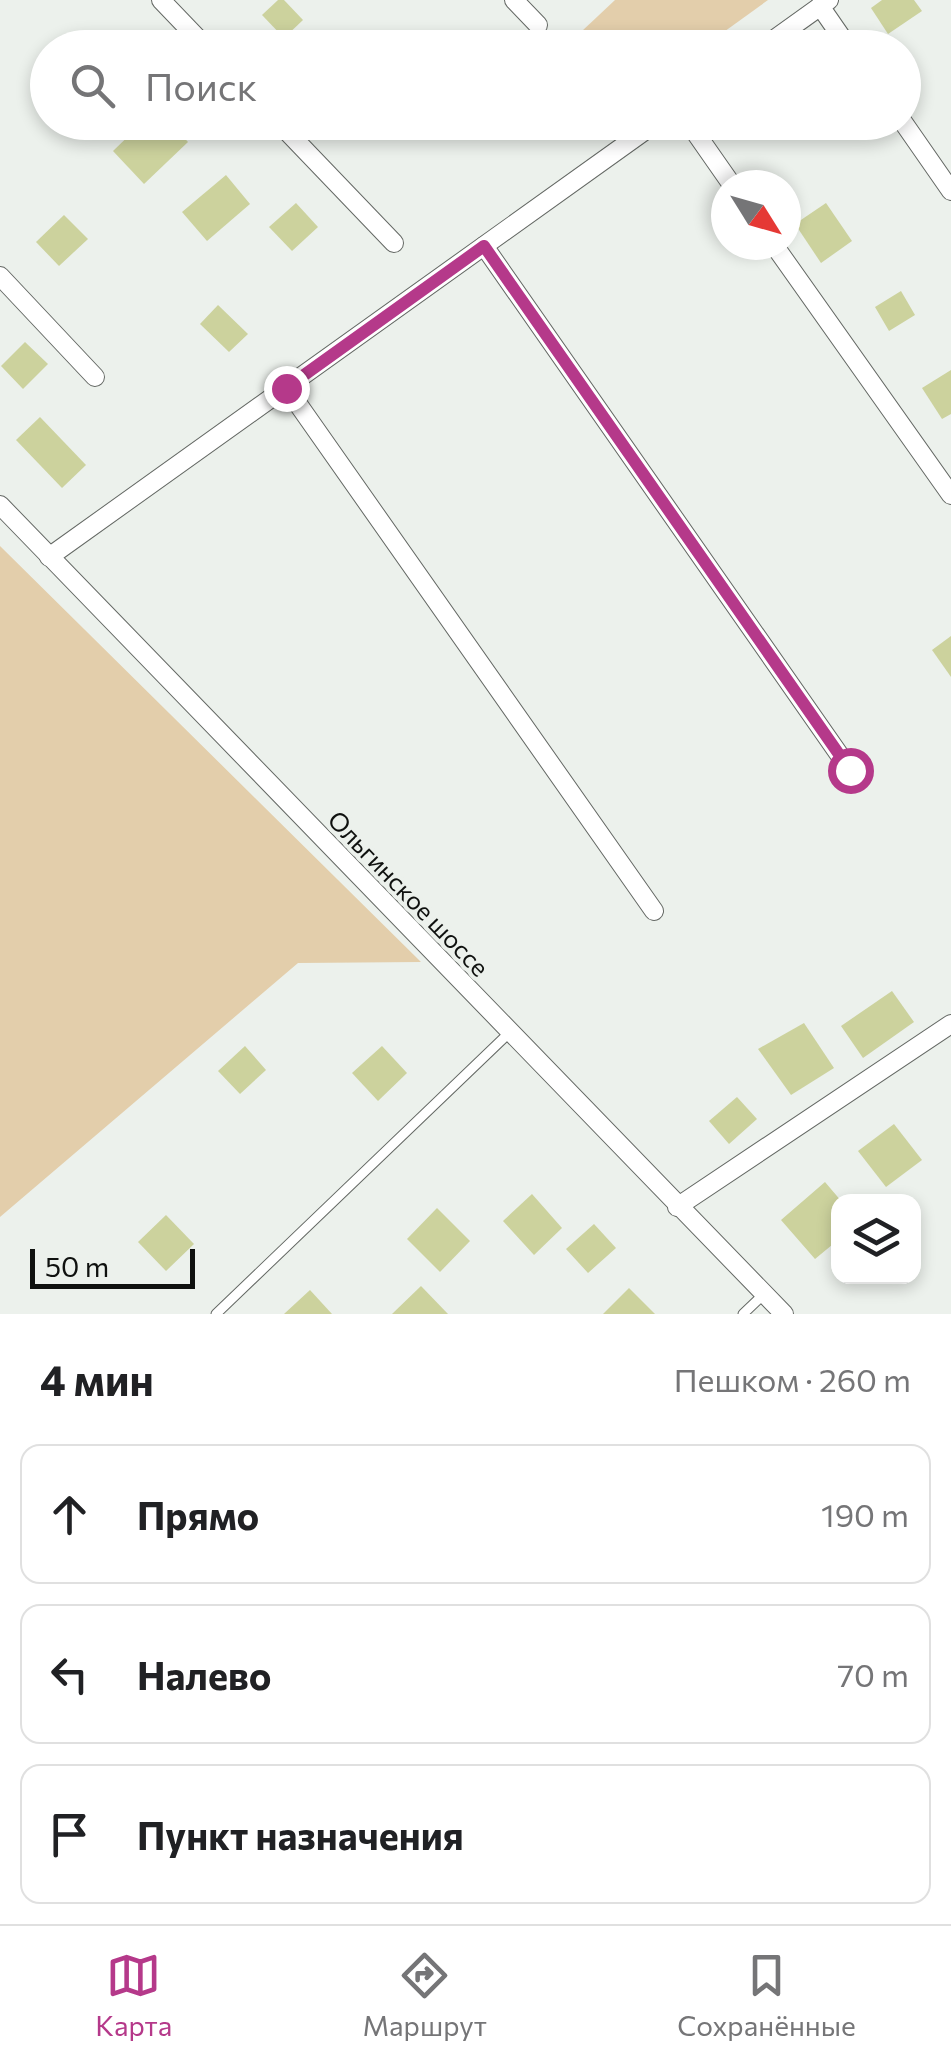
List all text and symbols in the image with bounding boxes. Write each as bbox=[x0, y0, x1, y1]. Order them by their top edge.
search box bbox=[30, 30, 921, 140]
icon: search bbox=[65, 58, 120, 113]
text: Поиск bbox=[145, 62, 257, 109]
north arrow bbox=[711, 170, 801, 260]
route end bbox=[264, 366, 310, 412]
route start bbox=[828, 748, 874, 794]
street label: Ольгинское шоссе bbox=[322, 804, 496, 982]
map controls bbox=[831, 1194, 921, 1284]
button: layers bbox=[831, 1194, 921, 1284]
scale bar bbox=[30, 1244, 195, 1288]
text: 50 m bbox=[45, 1249, 109, 1283]
text: 4 мин bbox=[40, 1353, 154, 1405]
text: Пешком · 260 m bbox=[674, 1359, 911, 1399]
icon: ahead bbox=[42, 1487, 97, 1542]
text: Прямо bbox=[137, 1491, 259, 1538]
text: 190 m bbox=[821, 1494, 909, 1534]
icon: left bbox=[42, 1647, 97, 1702]
text: Налево bbox=[137, 1651, 271, 1698]
text: 70 m bbox=[837, 1654, 909, 1694]
icon: arrive bbox=[42, 1807, 97, 1862]
text: Пункт назначения bbox=[137, 1811, 464, 1858]
tab: Карта bbox=[95, 1948, 172, 2042]
tab: Маршрут bbox=[363, 1948, 487, 2042]
tab: Сохранённые bbox=[677, 1948, 856, 2042]

